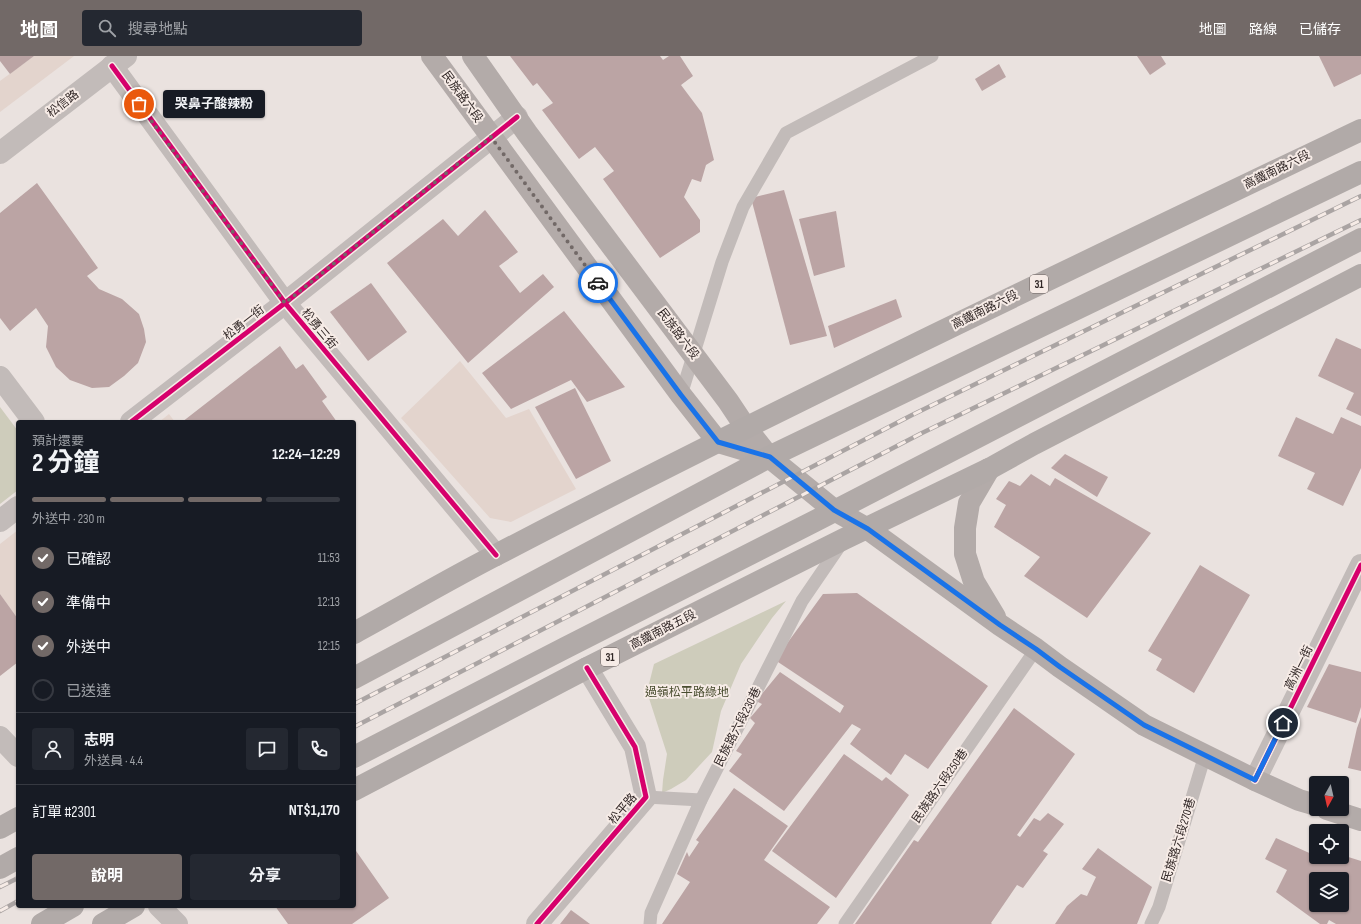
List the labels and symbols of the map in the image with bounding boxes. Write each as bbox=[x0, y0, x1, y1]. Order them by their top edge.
street label: 民族路六段 bbox=[438, 68, 486, 126]
street label: 松信路 bbox=[44, 87, 82, 121]
pin bbox=[122, 87, 156, 121]
callout: 哭鼻子酸辣粉 bbox=[163, 90, 265, 118]
street label: 高鐵南路六段 bbox=[1241, 147, 1313, 193]
courier bbox=[578, 263, 618, 303]
road number: 31 bbox=[1030, 275, 1048, 293]
street label: 高鐵南路六段 bbox=[949, 287, 1021, 333]
street label: 松勇一街 bbox=[220, 302, 268, 344]
street label: 松勇三街 bbox=[298, 306, 340, 352]
street label: 民族路六段 bbox=[654, 306, 702, 362]
street label: 高鐵南路五段 bbox=[628, 607, 698, 653]
street label: 高洲一街 bbox=[1282, 643, 1316, 693]
road number: 31 bbox=[601, 648, 619, 666]
park label: 過嶺松平路綠地 bbox=[645, 685, 729, 700]
street label: 民族路六段230巷 bbox=[711, 685, 765, 769]
pin bbox=[1266, 706, 1300, 740]
street label: 民族路六段250巷 bbox=[909, 746, 971, 826]
north arrow bbox=[1309, 776, 1349, 816]
street label: 松平路 bbox=[606, 790, 640, 828]
street label: 民族路六段270巷 bbox=[1159, 796, 1199, 884]

